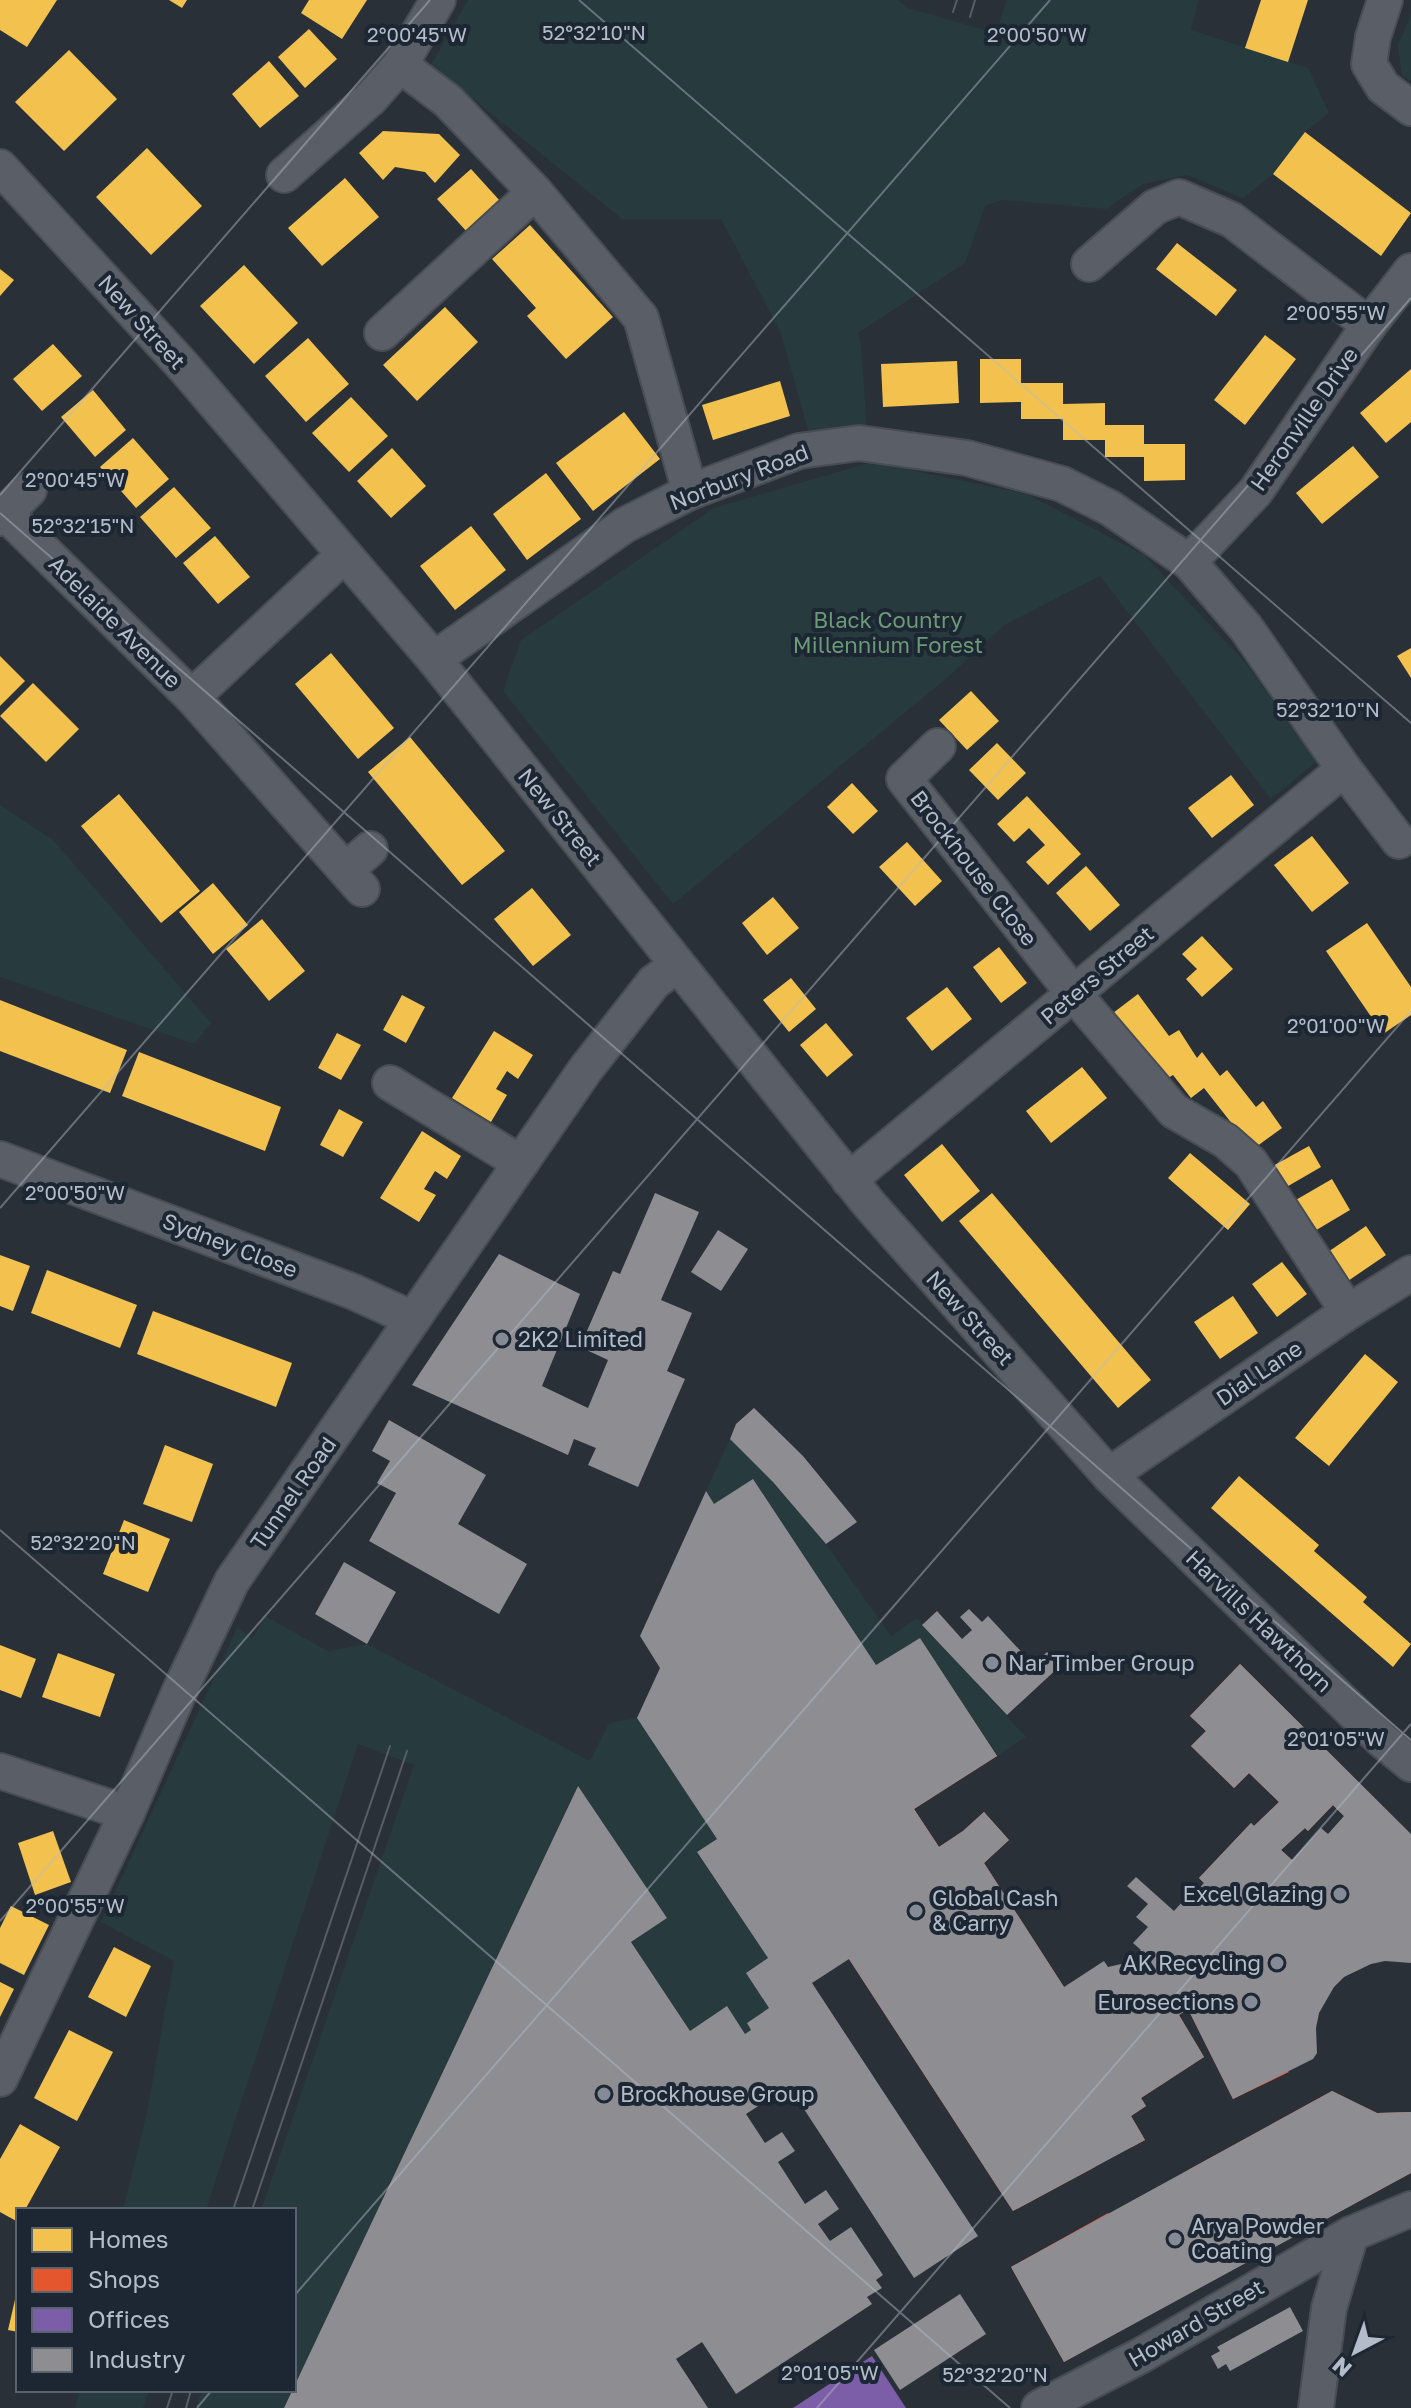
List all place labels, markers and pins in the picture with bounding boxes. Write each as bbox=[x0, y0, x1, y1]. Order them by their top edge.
place label: 2K2 Limited bbox=[518, 1325, 643, 1352]
marker: 2K2 Limited bbox=[493, 1330, 511, 1348]
place label: Nar Timber Group bbox=[1008, 1649, 1195, 1676]
marker: Nar Timber Group bbox=[983, 1654, 1001, 1672]
place label: Excel Glazing bbox=[1182, 1880, 1324, 1907]
place label: Global Cash & Carry bbox=[932, 1884, 1059, 1936]
marker: Excel Glazing bbox=[1331, 1885, 1349, 1903]
marker: Global Cash & Carry bbox=[907, 1902, 925, 1920]
place label: AK Recycling bbox=[1123, 1949, 1261, 1976]
marker: AK Recycling bbox=[1268, 1954, 1286, 1972]
place label: Eurosections bbox=[1097, 1988, 1235, 2015]
marker: Eurosections bbox=[1242, 1993, 1260, 2011]
place label: Brockhouse Group bbox=[620, 2080, 815, 2107]
marker: Brockhouse Group bbox=[595, 2085, 613, 2103]
place label: Arya Powder Coating bbox=[1191, 2212, 1325, 2264]
marker: Arya Powder Coating bbox=[1166, 2230, 1184, 2248]

